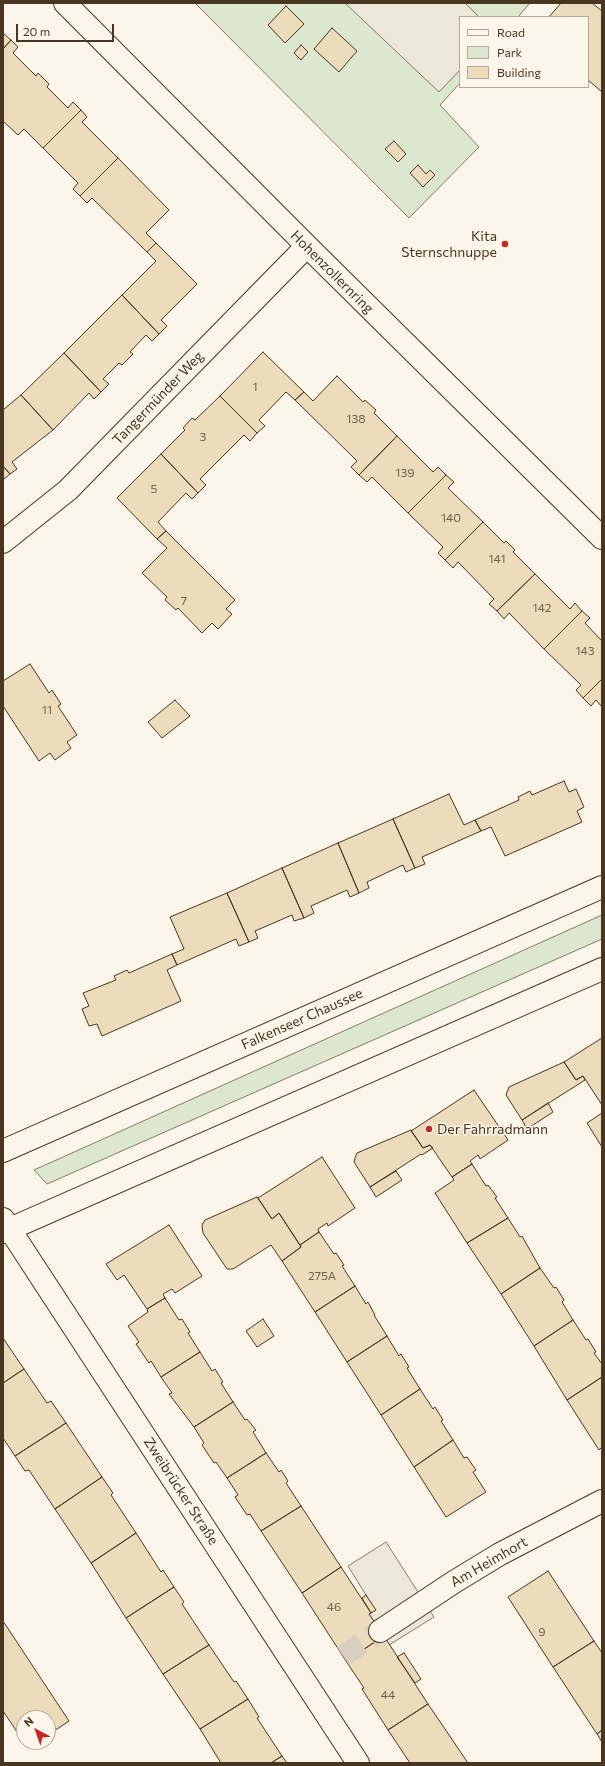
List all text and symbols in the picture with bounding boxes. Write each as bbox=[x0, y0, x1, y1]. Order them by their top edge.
scale bar bbox=[18, 16, 116, 42]
legend bbox=[459, 16, 589, 88]
text: 20 m bbox=[23, 24, 50, 38]
text: Road bbox=[497, 25, 525, 39]
text: Park bbox=[497, 45, 522, 59]
text: Building bbox=[497, 65, 541, 79]
street label: Hohenzollernring bbox=[287, 227, 377, 317]
place label: Kita Sternschnuppe bbox=[401, 228, 497, 260]
marker: Kita Sternschnuppe bbox=[500, 239, 510, 249]
street label: Tangermünder Weg bbox=[109, 348, 207, 448]
house number: 1 bbox=[252, 380, 258, 394]
house number: 138 bbox=[346, 412, 366, 426]
house number: 3 bbox=[200, 430, 206, 444]
house number: 139 bbox=[395, 466, 415, 480]
house number: 5 bbox=[151, 482, 157, 496]
house number: 140 bbox=[441, 511, 461, 525]
house number: 141 bbox=[488, 552, 506, 566]
house number: 7 bbox=[181, 594, 187, 608]
house number: 142 bbox=[533, 601, 551, 615]
house number: 143 bbox=[575, 644, 595, 658]
house number: 11 bbox=[42, 703, 52, 717]
street label: Falkenseer Chaussee bbox=[239, 985, 365, 1053]
place label: Der Fahrradmann bbox=[437, 1121, 548, 1137]
marker: Der Fahrradmann bbox=[424, 1124, 434, 1134]
house number: 275A bbox=[308, 1269, 336, 1283]
street label: Zweibrücker Straße bbox=[140, 1434, 222, 1548]
street label: Am Heimhort bbox=[448, 1533, 530, 1591]
house number: 46 bbox=[327, 1600, 341, 1614]
house number: 9 bbox=[538, 1625, 546, 1639]
house number: 44 bbox=[381, 1688, 395, 1702]
north arrow bbox=[16, 1710, 56, 1750]
text: N bbox=[21, 1714, 36, 1729]

